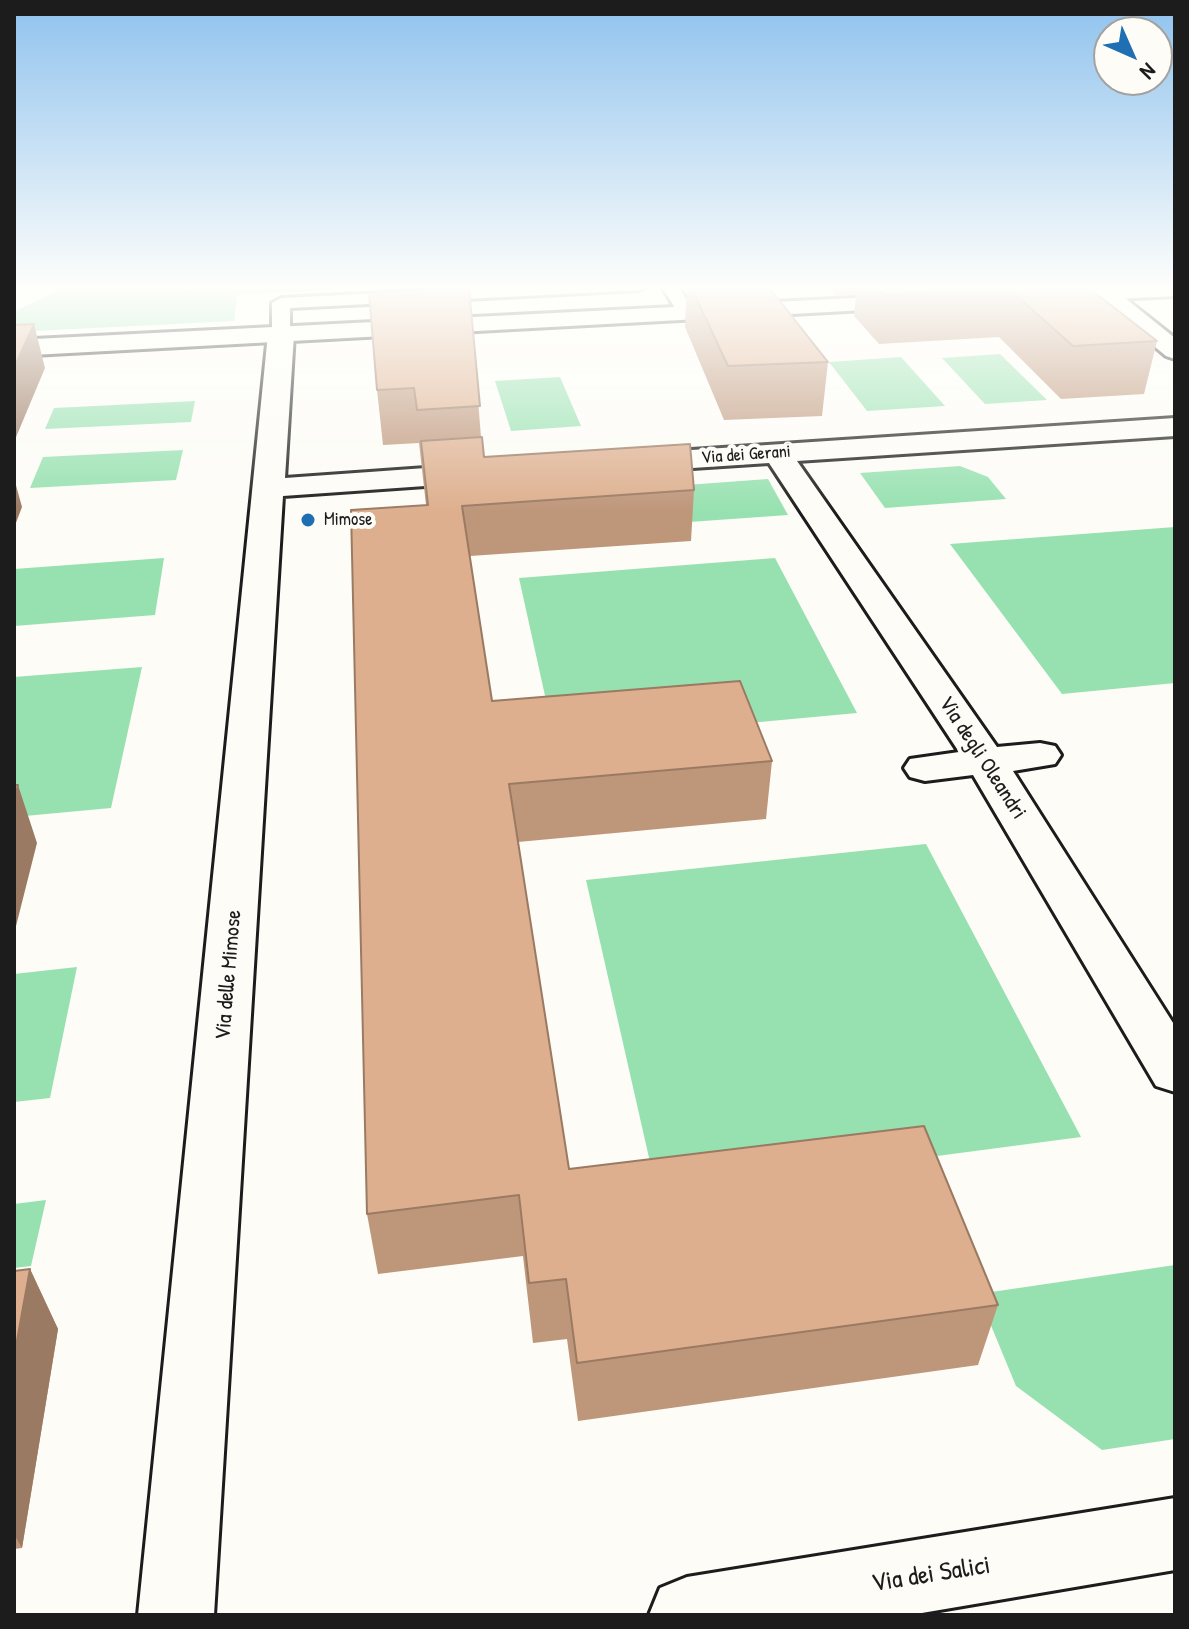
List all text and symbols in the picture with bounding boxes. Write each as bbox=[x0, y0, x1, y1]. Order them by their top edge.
north arrow bbox=[1093, 16, 1173, 96]
text: N bbox=[1134, 57, 1163, 86]
street label: Via dei Gerani bbox=[701, 441, 791, 469]
place label: Mimose bbox=[324, 509, 372, 531]
marker: Mimose bbox=[299, 511, 317, 529]
street label: Via degli Oleandri bbox=[932, 692, 1032, 824]
street label: Via delle Mimose bbox=[210, 909, 248, 1041]
street label: Via dei Salici bbox=[869, 1550, 993, 1600]

